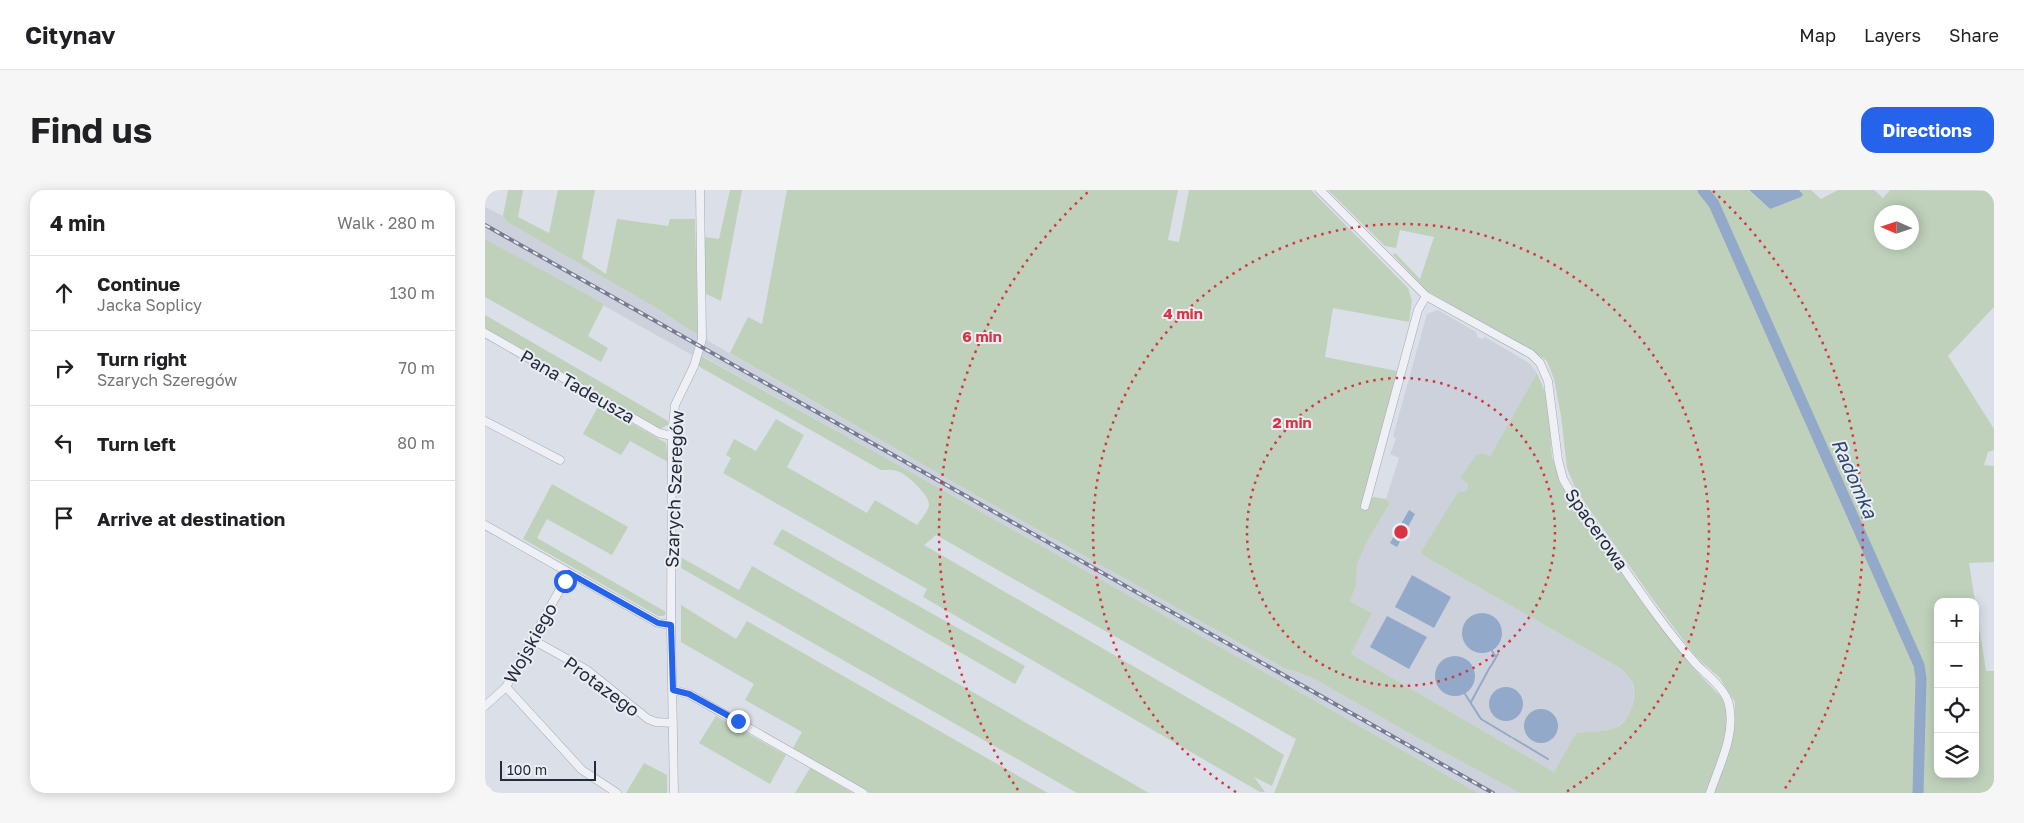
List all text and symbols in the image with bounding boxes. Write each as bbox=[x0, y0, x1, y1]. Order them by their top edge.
text: Citynav bbox=[25, 20, 115, 49]
text: Map bbox=[1799, 24, 1836, 46]
text: Layers bbox=[1864, 24, 1921, 46]
text: Share bbox=[1949, 24, 1999, 46]
button: Directions bbox=[1861, 107, 1994, 153]
text: Find us bbox=[30, 109, 152, 151]
north arrow bbox=[1874, 205, 1919, 250]
text: 4 min bbox=[50, 210, 105, 236]
text: Walk · 280 m bbox=[337, 213, 435, 233]
text: Continue bbox=[97, 272, 180, 295]
icon: ahead bbox=[50, 279, 78, 307]
text: 130 m bbox=[390, 283, 435, 303]
text: Jacka Soplicy bbox=[97, 295, 202, 315]
text: 4 min bbox=[1163, 304, 1203, 322]
text: 6 min bbox=[962, 327, 1002, 345]
street label: Pana Tadeusza bbox=[517, 344, 639, 428]
text: Turn right bbox=[97, 347, 187, 370]
icon: right bbox=[50, 354, 78, 382]
text: 70 m bbox=[398, 358, 435, 378]
text: Szarych Szeregów bbox=[97, 370, 237, 390]
street label: Szarych Szeregów bbox=[660, 409, 688, 568]
text: 2 min bbox=[1272, 413, 1312, 431]
icon: left bbox=[50, 429, 78, 457]
text: Turn left bbox=[97, 432, 176, 455]
text: 80 m bbox=[397, 433, 435, 453]
water label: Radomka bbox=[1827, 435, 1883, 522]
street label: Spacerowa bbox=[1561, 484, 1633, 574]
icon: arrive bbox=[50, 504, 78, 532]
text: Arrive at destination bbox=[97, 507, 285, 530]
centre of rings bbox=[1392, 523, 1410, 541]
route start bbox=[554, 570, 577, 593]
map controls bbox=[1934, 598, 1979, 778]
button: + bbox=[1934, 598, 1979, 643]
street label: Wojskiego bbox=[499, 599, 561, 687]
button: − bbox=[1934, 643, 1979, 688]
street label: Protazego bbox=[560, 651, 644, 721]
button: locate bbox=[1934, 688, 1979, 733]
route end bbox=[727, 710, 750, 733]
button: layers bbox=[1934, 733, 1979, 778]
scale bar bbox=[500, 758, 596, 781]
text: 100 m bbox=[507, 761, 547, 778]

